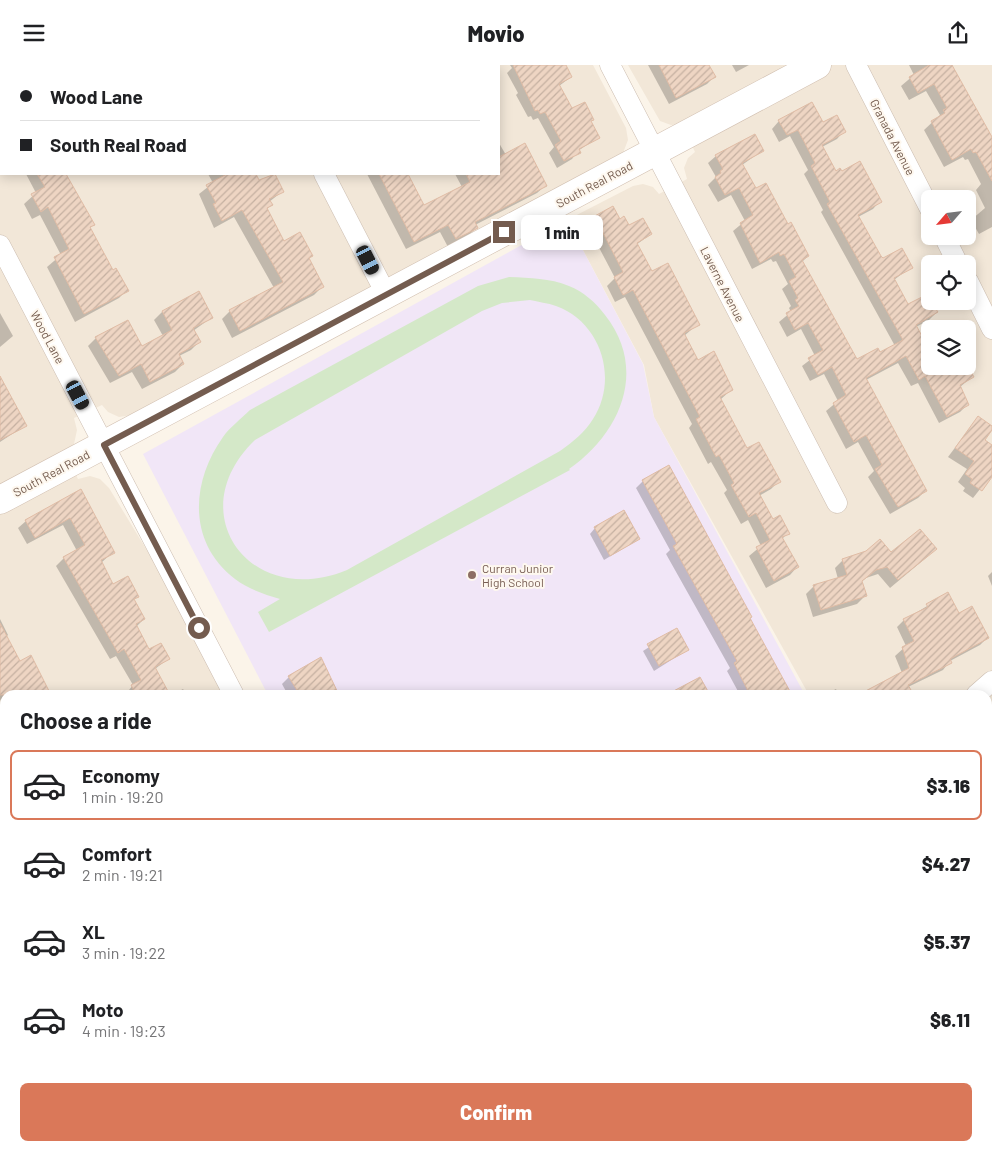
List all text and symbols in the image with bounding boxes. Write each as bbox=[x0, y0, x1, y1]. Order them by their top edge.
icon: menu bbox=[20, 19, 48, 47]
icon: share bbox=[944, 19, 972, 47]
text: Movio bbox=[468, 20, 524, 46]
text: Wood Lane bbox=[50, 85, 143, 108]
street label: Granada Avenue bbox=[868, 97, 918, 177]
text: South Real Road bbox=[50, 133, 187, 156]
street label: South Real Road bbox=[553, 158, 635, 210]
north arrow bbox=[921, 190, 976, 245]
map controls bbox=[921, 190, 976, 375]
callout: 1 min bbox=[522, 215, 604, 249]
route end bbox=[493, 221, 515, 243]
text: 1 min bbox=[544, 223, 580, 242]
car bbox=[354, 243, 381, 277]
street label: Laverne Avenue bbox=[698, 244, 748, 324]
button: locate bbox=[921, 255, 976, 310]
street label: Wood Lane bbox=[28, 308, 68, 366]
button: layers bbox=[921, 320, 976, 375]
car bbox=[64, 378, 91, 412]
street label: South Real Road bbox=[10, 447, 92, 499]
place label: Curran Junior High School bbox=[482, 561, 554, 589]
marker: Curran Junior High School bbox=[466, 569, 478, 581]
route start bbox=[188, 617, 210, 639]
text: Choose a ride bbox=[20, 707, 152, 733]
icon: car bbox=[22, 763, 67, 808]
text: Economy bbox=[82, 764, 160, 787]
text: $3.16 bbox=[926, 774, 970, 797]
text: 1 min · 19:20 bbox=[82, 787, 163, 806]
icon: car bbox=[22, 841, 67, 886]
text: Comfort bbox=[82, 842, 152, 865]
text: $4.27 bbox=[922, 852, 970, 875]
text: 2 min · 19:21 bbox=[82, 865, 163, 884]
icon: car bbox=[22, 919, 67, 964]
text: XL bbox=[82, 920, 105, 943]
text: $5.37 bbox=[924, 930, 970, 953]
text: 3 min · 19:22 bbox=[82, 943, 166, 962]
icon: car bbox=[22, 997, 67, 1042]
text: Moto bbox=[82, 998, 124, 1021]
text: $6.11 bbox=[930, 1008, 970, 1031]
text: 4 min · 19:23 bbox=[82, 1021, 166, 1040]
button: Confirm bbox=[20, 1083, 972, 1141]

